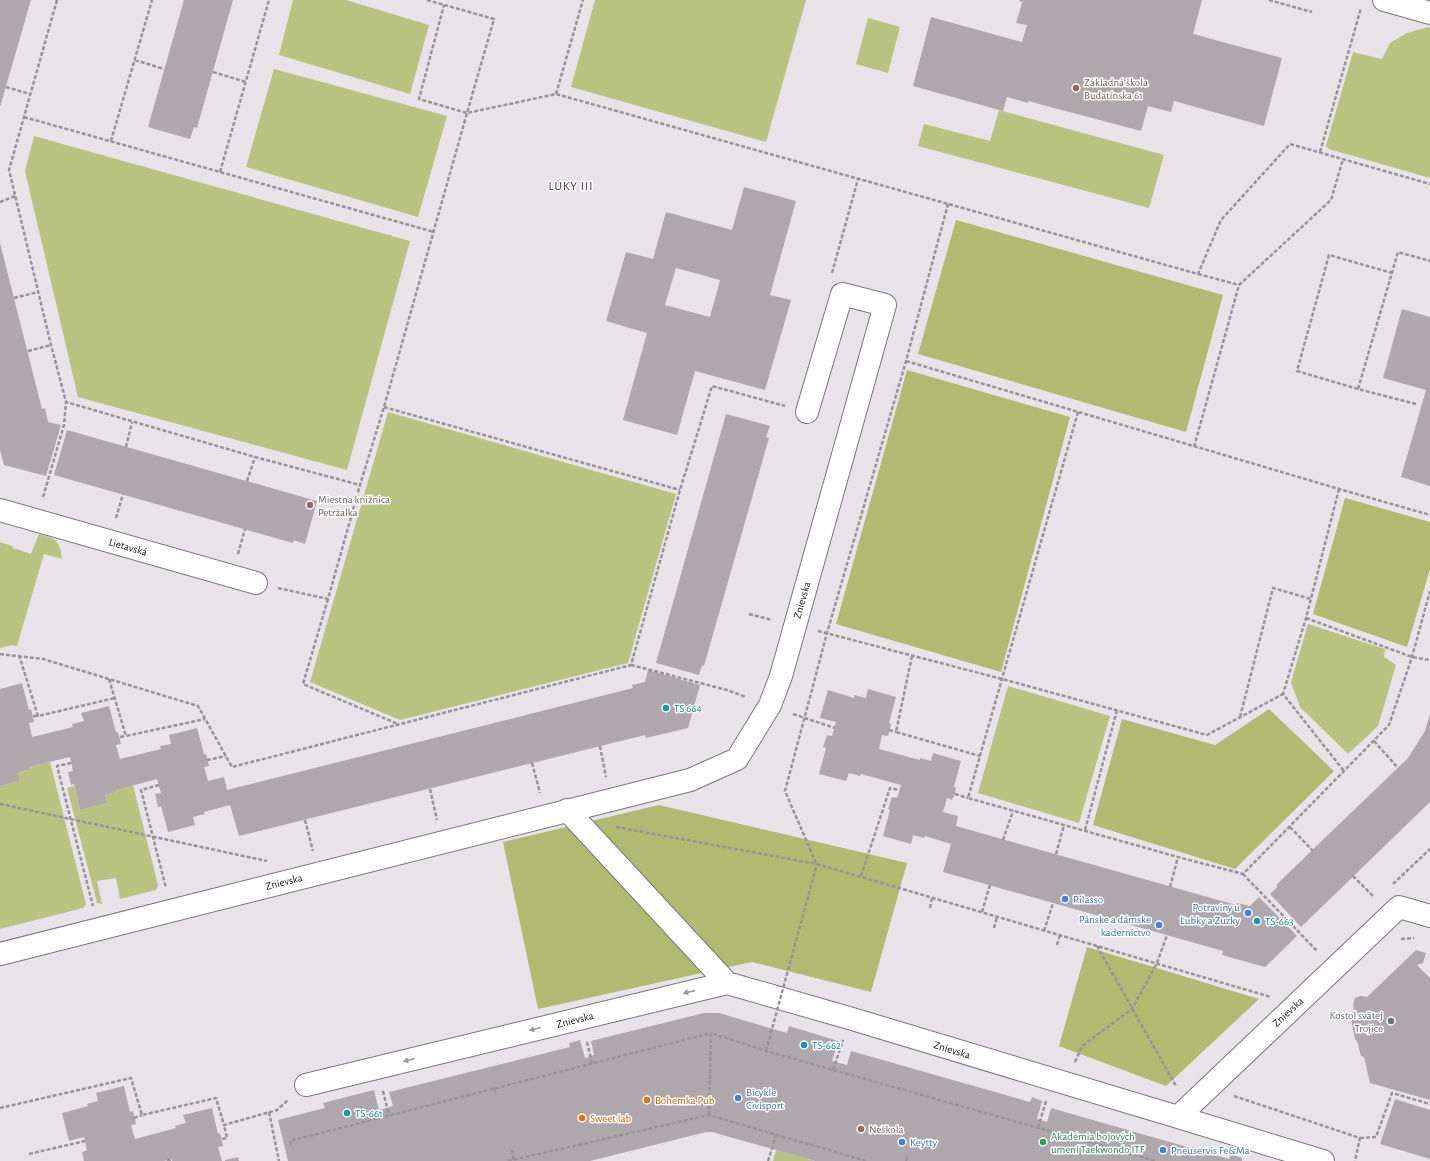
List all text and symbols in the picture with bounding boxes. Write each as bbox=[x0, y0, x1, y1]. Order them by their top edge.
place label: Základná škola Budatínska 61 bbox=[1084, 77, 1148, 101]
marker: Základná škola Budatínska 61 bbox=[1071, 83, 1081, 93]
district label: LÚKY III bbox=[548, 179, 594, 192]
place label: Miestna knižnica Petržalka bbox=[318, 494, 390, 518]
marker: Miestna knižnica Petržalka bbox=[305, 500, 315, 510]
street label: Lietavská bbox=[108, 536, 148, 558]
street label: Znievska bbox=[791, 580, 813, 620]
marker: TS 664 bbox=[661, 703, 671, 713]
place label: TS 664 bbox=[674, 703, 702, 714]
street label: Znievska bbox=[264, 872, 304, 892]
marker: Rilasso bbox=[1060, 894, 1070, 904]
place label: Rilasso bbox=[1073, 894, 1103, 905]
place label: Potraviny u Ľubky a Zuzky bbox=[1180, 902, 1240, 926]
marker: Potraviny u Ľubky a Zuzky bbox=[1243, 908, 1253, 918]
place label: Pánske a dámske kaderníctvo bbox=[1079, 914, 1151, 938]
marker: TS-663 bbox=[1252, 916, 1262, 926]
place label: TS-663 bbox=[1265, 916, 1294, 927]
marker: Pánske a dámske kaderníctvo bbox=[1154, 920, 1164, 930]
one-way arrow bbox=[683, 990, 695, 996]
street label: Znievska bbox=[1270, 995, 1306, 1029]
street label: Znievska bbox=[555, 1010, 595, 1030]
place label: Kostol svätej Trojice bbox=[1330, 1010, 1383, 1034]
marker: Kostol svätej Trojice bbox=[1386, 1016, 1396, 1026]
one-way arrow bbox=[529, 1027, 542, 1033]
street label: Znievska bbox=[932, 1039, 972, 1061]
marker: TS-662 bbox=[799, 1040, 809, 1050]
place label: TS-662 bbox=[812, 1040, 841, 1051]
one-way arrow bbox=[403, 1057, 415, 1063]
place label: Bicykle Civisport bbox=[746, 1087, 784, 1111]
marker: Bicykle Civisport bbox=[733, 1093, 743, 1103]
marker: Bohemka Pub bbox=[642, 1095, 652, 1105]
place label: Bohemka Pub bbox=[655, 1095, 715, 1106]
marker: TS-661 bbox=[342, 1108, 352, 1118]
place label: TS-661 bbox=[355, 1108, 383, 1119]
marker: Sweet lab bbox=[577, 1113, 587, 1123]
place label: Sweet lab bbox=[590, 1113, 631, 1124]
marker: Neškola bbox=[856, 1124, 866, 1134]
place label: Neškola bbox=[869, 1124, 903, 1135]
place label: Akadémia bojových umení Taekwondo ITF bbox=[1051, 1131, 1145, 1155]
marker: Keytty bbox=[897, 1137, 907, 1147]
place label: Keytty bbox=[910, 1137, 938, 1148]
marker: Akadémia bojových umení Taekwondo ITF bbox=[1038, 1137, 1048, 1147]
marker: Pneuservis Fe&Ma bbox=[1158, 1145, 1168, 1155]
place label: Pneuservis Fe&Ma bbox=[1171, 1145, 1250, 1156]

